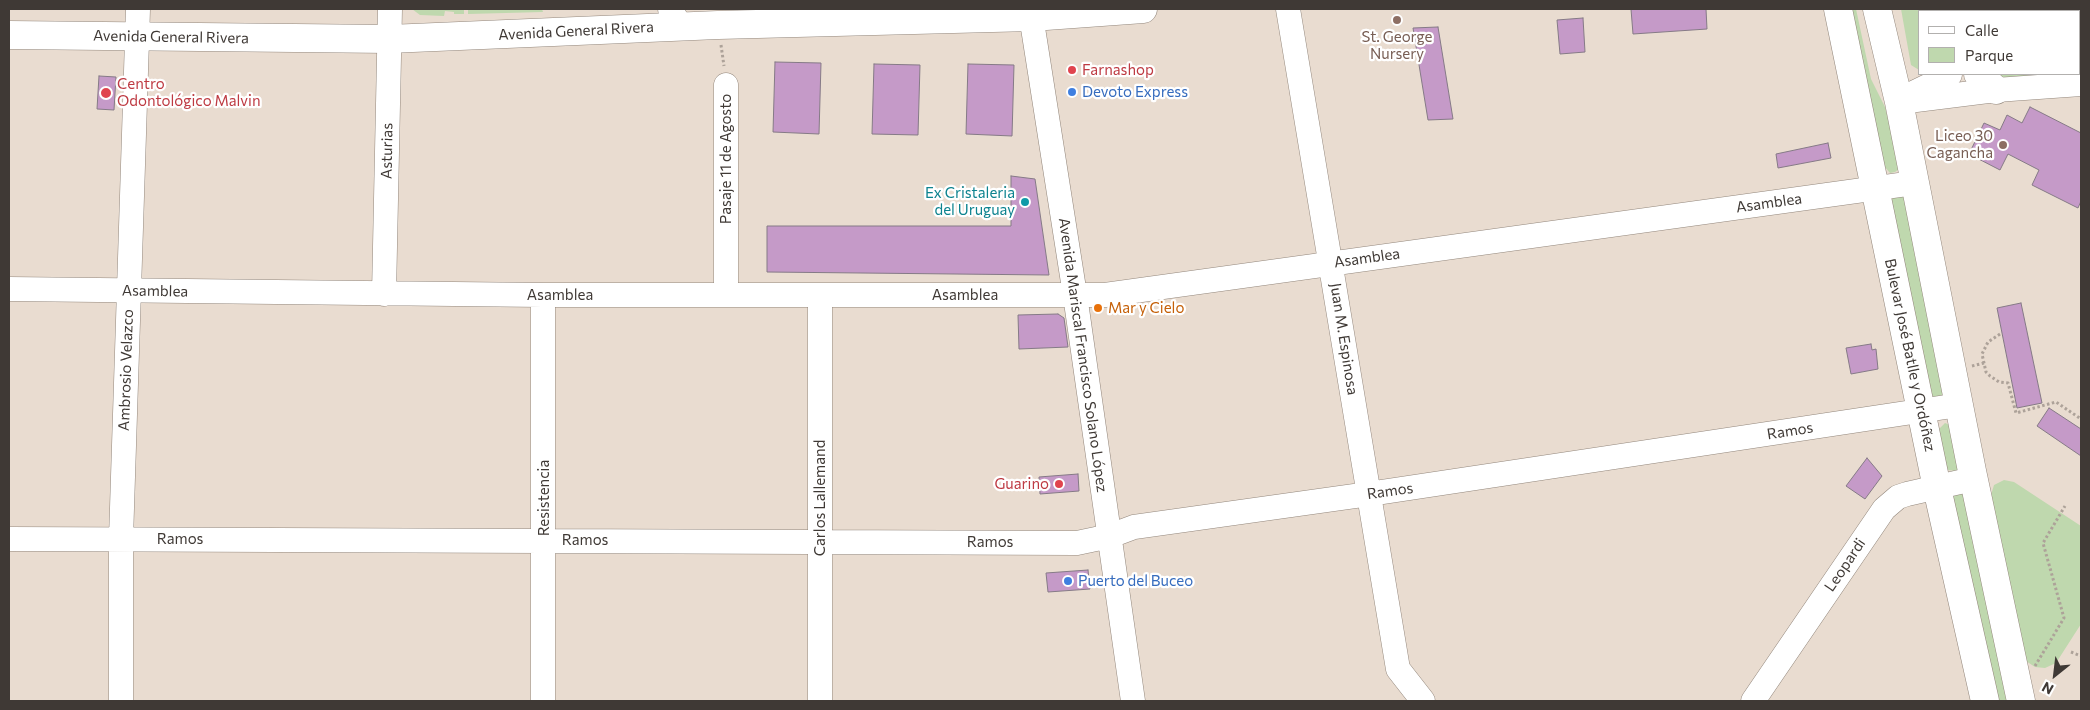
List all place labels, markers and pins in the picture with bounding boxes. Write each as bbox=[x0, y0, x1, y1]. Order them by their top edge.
marker: St. George Nursery bbox=[1391, 14, 1403, 26]
place label: St. George Nursery bbox=[1362, 28, 1432, 63]
place label: Farnashop bbox=[1082, 61, 1154, 79]
marker: Farnashop bbox=[1066, 64, 1078, 76]
place label: Centro Odontológico Malvin bbox=[117, 75, 261, 110]
place label: Devoto Express bbox=[1082, 83, 1188, 101]
marker: Centro Odontológico Malvin bbox=[99, 86, 113, 100]
marker: Devoto Express bbox=[1066, 86, 1078, 98]
place label: Liceo 30 Cagancha bbox=[1927, 127, 1993, 162]
marker: Liceo 30 Cagancha bbox=[1997, 139, 2009, 151]
place label: Ex Cristaleria del Uruguay bbox=[925, 184, 1015, 219]
marker: Ex Cristaleria del Uruguay bbox=[1019, 196, 1031, 208]
place label: Mar y Cielo bbox=[1108, 299, 1184, 317]
marker: Mar y Cielo bbox=[1092, 302, 1104, 314]
place label: Guarino bbox=[994, 475, 1049, 493]
marker: Guarino bbox=[1053, 478, 1065, 490]
place label: Puerto del Buceo bbox=[1078, 572, 1193, 590]
marker: Puerto del Buceo bbox=[1062, 575, 1074, 587]

